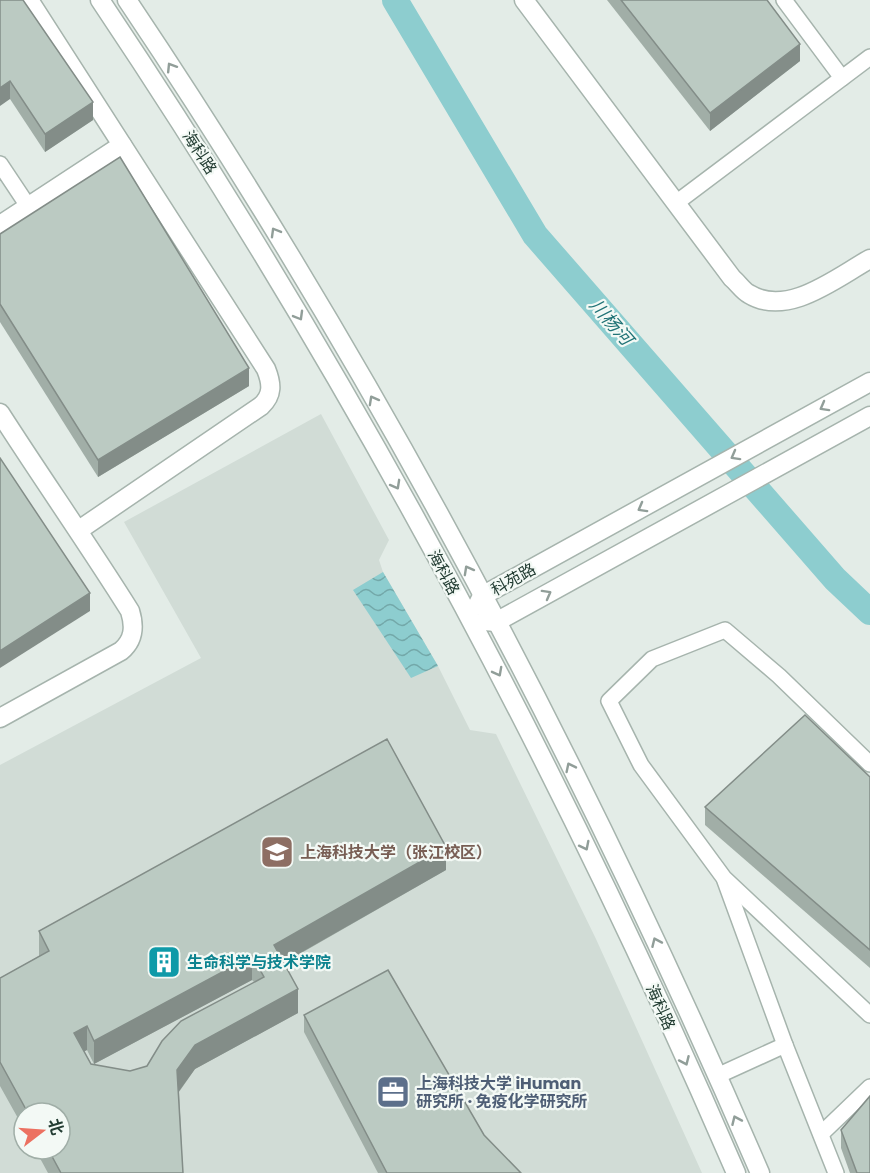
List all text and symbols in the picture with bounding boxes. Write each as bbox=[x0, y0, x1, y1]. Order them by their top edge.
one-way arrow bbox=[167, 63, 179, 73]
street label: 海科路 bbox=[177, 126, 222, 179]
one-way arrow bbox=[271, 228, 282, 238]
water label: 川杨河 bbox=[584, 293, 640, 353]
one-way arrow bbox=[292, 310, 303, 320]
one-way arrow bbox=[369, 396, 381, 406]
one-way arrow bbox=[820, 400, 830, 411]
one-way arrow bbox=[731, 449, 742, 460]
one-way arrow bbox=[389, 479, 400, 490]
one-way arrow bbox=[637, 501, 648, 512]
street label: 海科路 bbox=[422, 546, 465, 599]
street label: 科苑路 bbox=[487, 558, 540, 601]
one-way arrow bbox=[464, 566, 475, 577]
one-way arrow bbox=[541, 590, 552, 601]
one-way arrow bbox=[491, 665, 502, 676]
one-way arrow bbox=[566, 762, 578, 773]
school or university icon: 上海科技大学（张江校区） bbox=[259, 834, 295, 870]
one-way arrow bbox=[578, 840, 590, 851]
place label: 上海科技大学（张江校区） bbox=[300, 841, 492, 864]
one-way arrow bbox=[651, 937, 663, 948]
building icon: 生命科学与技术学院 bbox=[146, 944, 182, 980]
place label: 生命科学与技术学院 bbox=[187, 951, 331, 974]
street label: 海科路 bbox=[640, 981, 681, 1034]
one-way arrow bbox=[678, 1054, 690, 1065]
place label: 上海科技大学 iHuman 研究所 · 免疫化学研究所 bbox=[416, 1072, 588, 1113]
office icon: 上海科技大学 iHuman 研究所 · 免疫化学研究所 bbox=[375, 1074, 411, 1110]
north arrow bbox=[12, 1101, 72, 1161]
one-way arrow bbox=[732, 1115, 744, 1126]
text: 北 bbox=[43, 1116, 69, 1138]

